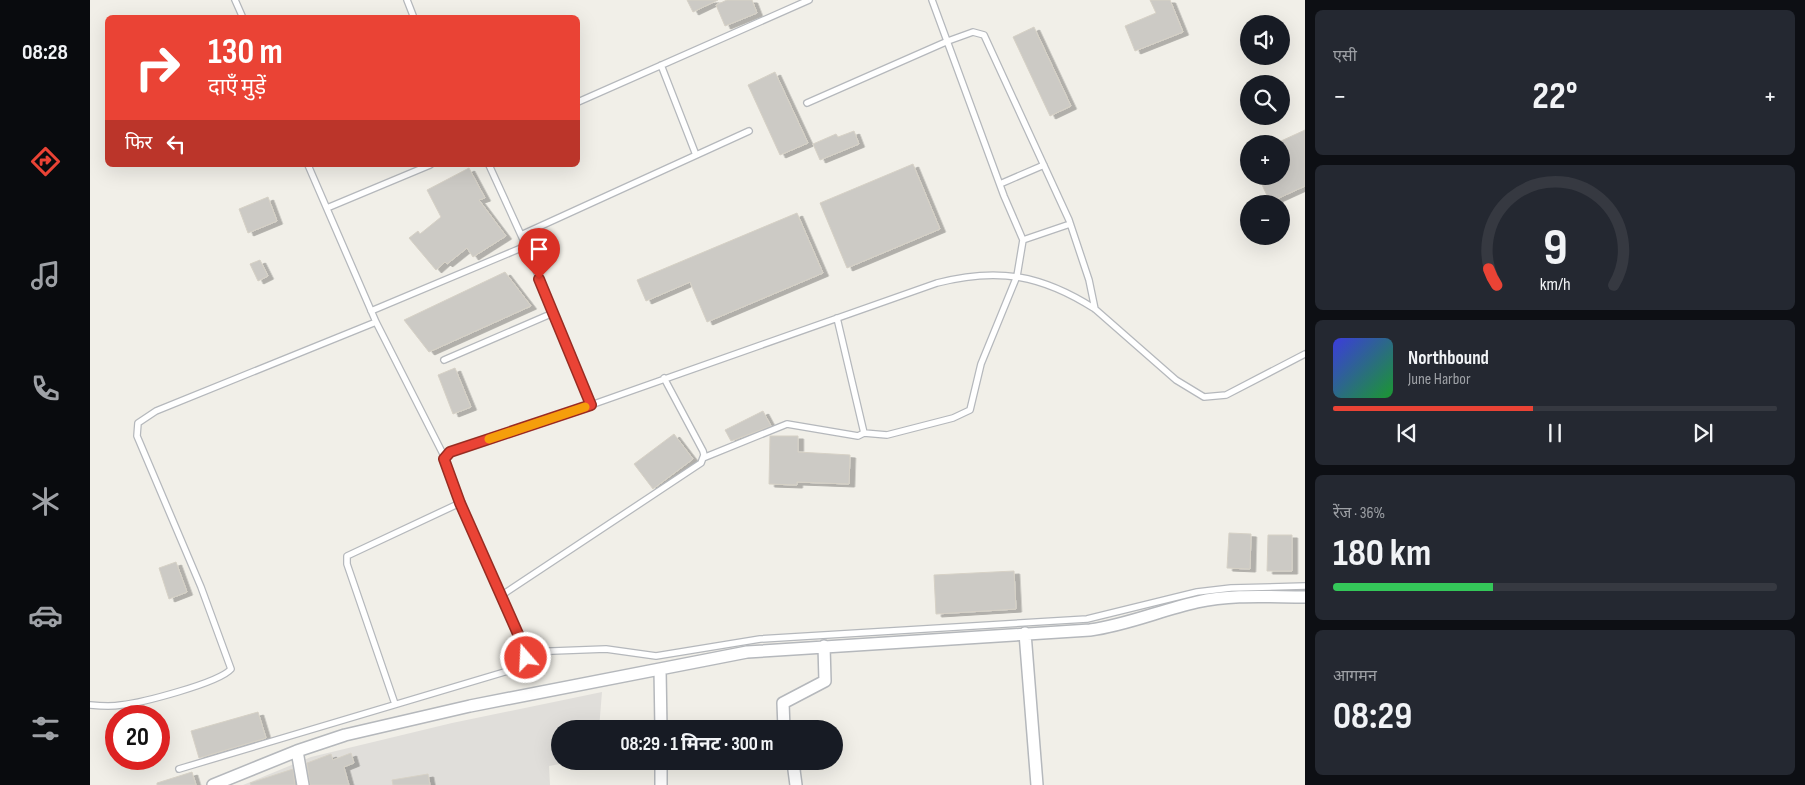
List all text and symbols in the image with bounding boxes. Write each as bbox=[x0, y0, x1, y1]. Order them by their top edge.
map controls bbox=[1240, 15, 1290, 245]
button: sound bbox=[1240, 15, 1290, 65]
text: 130 m bbox=[208, 31, 283, 74]
icon: right bbox=[125, 35, 190, 100]
text: 08:28 bbox=[22, 39, 68, 66]
text: एसी bbox=[1333, 47, 1357, 66]
text: दाएँ मुड़ें bbox=[208, 74, 266, 101]
text: 22° bbox=[1532, 74, 1578, 119]
button: search bbox=[1240, 75, 1290, 125]
text: − bbox=[1333, 80, 1347, 113]
text: + bbox=[1763, 80, 1777, 113]
icon: left bbox=[162, 130, 190, 158]
text: फिर bbox=[125, 132, 152, 155]
button: + bbox=[1240, 135, 1290, 185]
icon: directions bbox=[28, 144, 63, 179]
button: − bbox=[1240, 195, 1290, 245]
text: 9 bbox=[1543, 217, 1567, 280]
pin bbox=[518, 228, 560, 279]
icon: arrive bbox=[525, 235, 553, 263]
icon: music bbox=[28, 258, 63, 293]
text: km/h bbox=[1540, 274, 1570, 295]
text: Northbound bbox=[1408, 347, 1489, 370]
text: June Harbor bbox=[1408, 370, 1471, 389]
icon: phone bbox=[28, 371, 63, 406]
icon: previous bbox=[1393, 419, 1421, 447]
icon: pause bbox=[1541, 419, 1569, 447]
icon: next bbox=[1689, 419, 1717, 447]
icon: climate bbox=[28, 484, 63, 519]
text: रेंज · 36% bbox=[1333, 504, 1385, 523]
text: 180 km bbox=[1333, 531, 1431, 576]
icon: car bbox=[28, 598, 63, 633]
position arrow bbox=[499, 631, 551, 683]
text: आगमन bbox=[1333, 667, 1377, 686]
text: 08:29 bbox=[1333, 694, 1412, 739]
speed limit sign: 20 bbox=[105, 705, 170, 770]
icon: filters bbox=[28, 711, 63, 746]
text: 08:29 · 1 मिनट · 300 m bbox=[621, 733, 773, 756]

